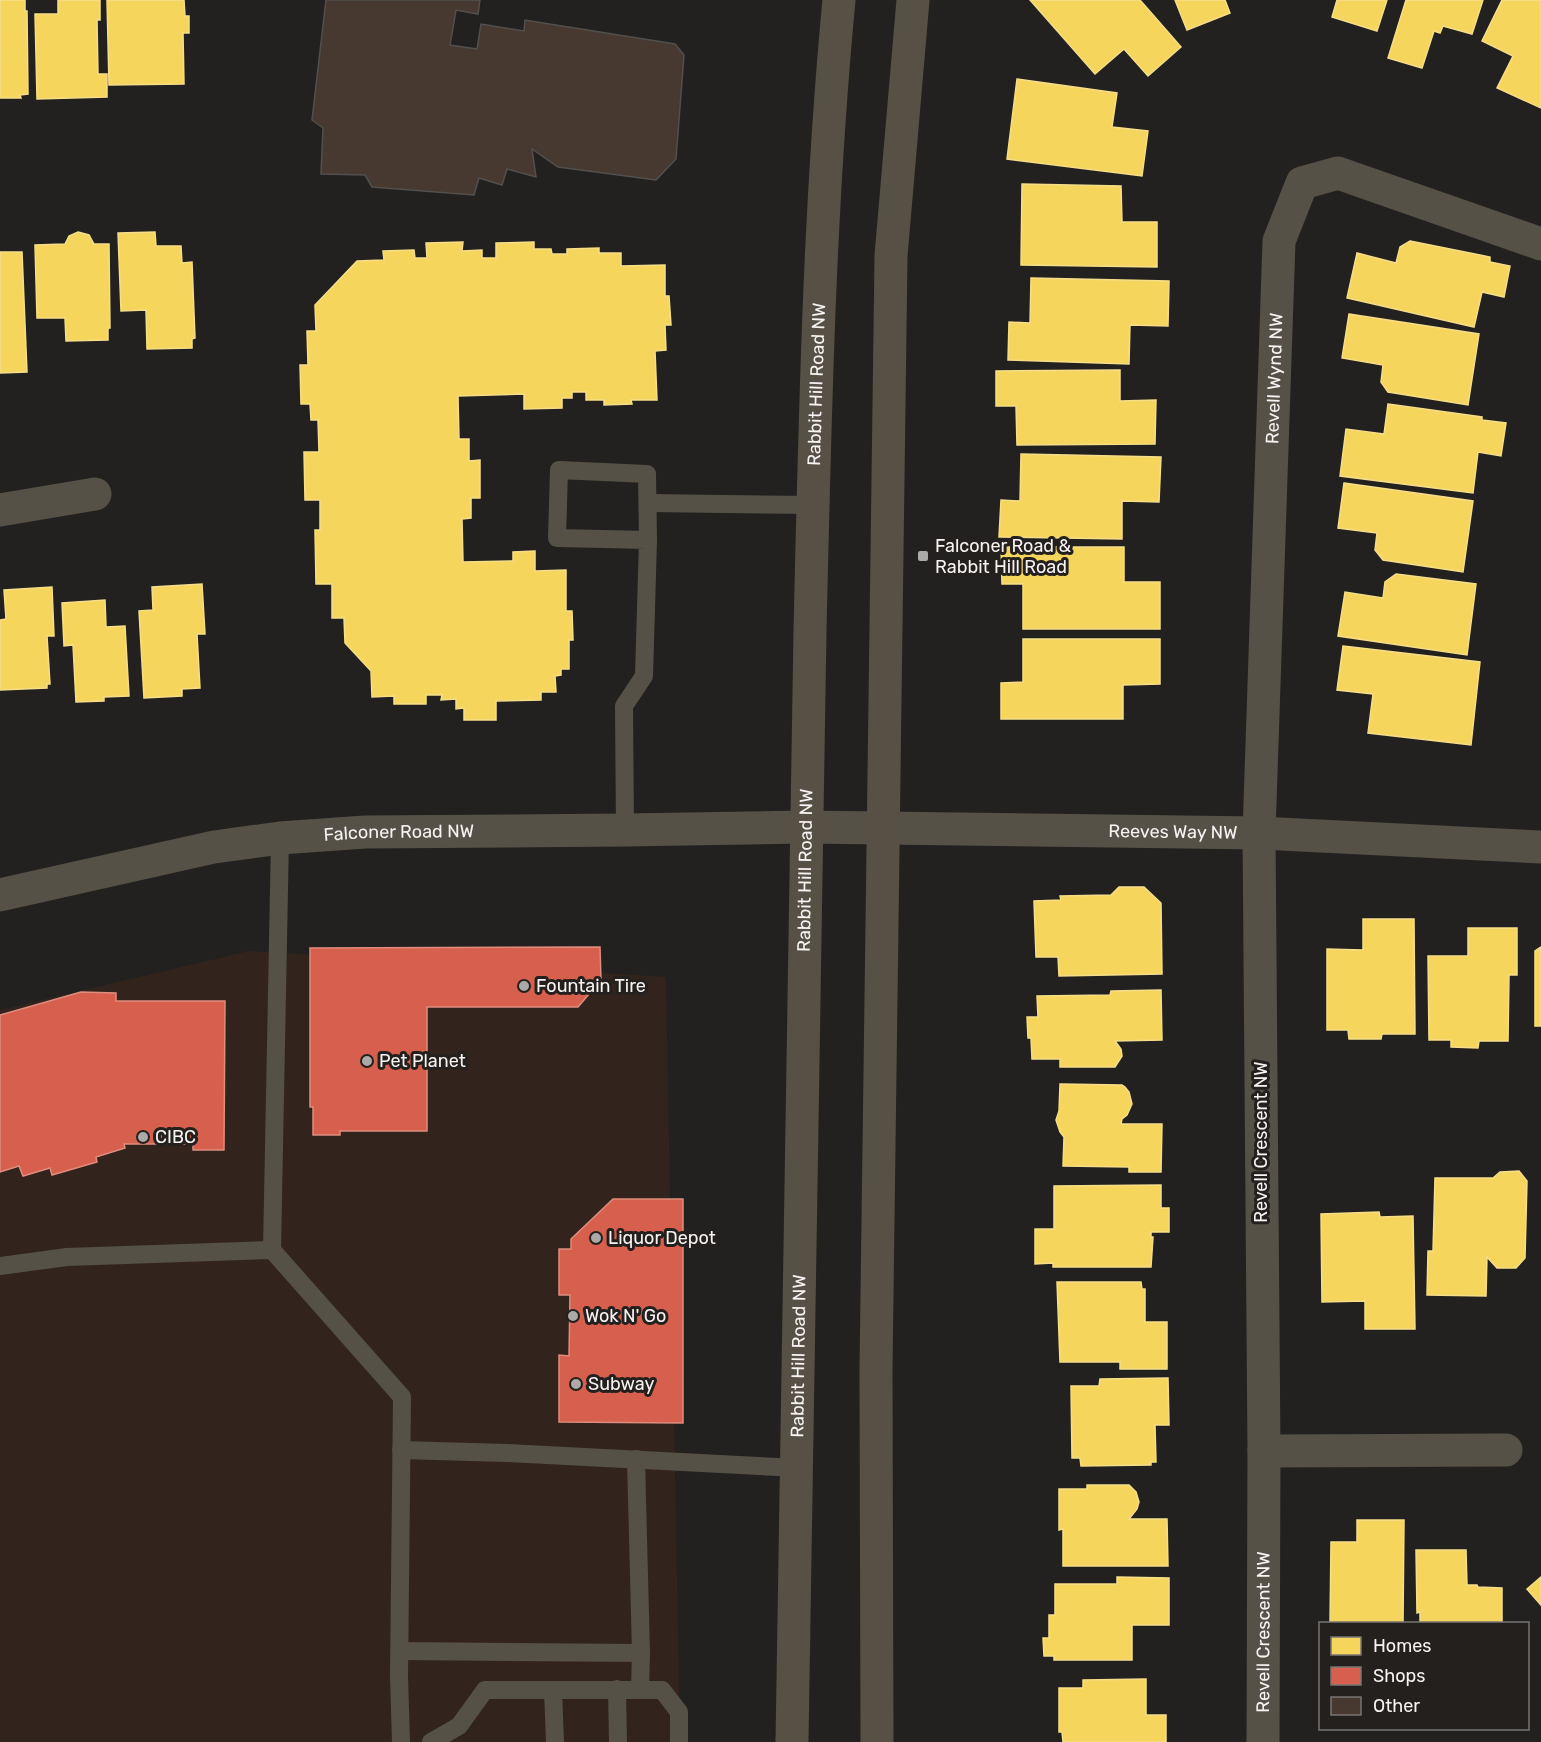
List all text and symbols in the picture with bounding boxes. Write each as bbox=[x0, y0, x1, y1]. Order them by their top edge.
street label: Rabbit Hill Road NW bbox=[803, 302, 830, 466]
street label: Revell Wynd NW bbox=[1261, 312, 1288, 444]
place label: Falconer Road & Rabbit Hill Road bbox=[935, 535, 1071, 578]
marker: Falconer Road & Rabbit Hill Road bbox=[916, 549, 930, 563]
street label: Rabbit Hill Road NW bbox=[793, 788, 818, 952]
street label: Falconer Road NW bbox=[323, 820, 474, 846]
street label: Reeves Way NW bbox=[1108, 820, 1238, 844]
place label: Fountain Tire bbox=[536, 975, 646, 997]
marker: Fountain Tire bbox=[517, 979, 531, 993]
place label: Pet Planet bbox=[379, 1050, 466, 1072]
marker: Pet Planet bbox=[360, 1054, 374, 1068]
street label: Revell Crescent NW bbox=[1250, 1061, 1272, 1223]
place label: CIBC bbox=[155, 1126, 196, 1148]
marker: CIBC bbox=[136, 1130, 150, 1144]
place label: Liquor Depot bbox=[608, 1227, 716, 1249]
marker: Liquor Depot bbox=[589, 1231, 603, 1245]
street label: Rabbit Hill Road NW bbox=[786, 1274, 810, 1438]
place label: Wok N' Go bbox=[585, 1305, 666, 1327]
marker: Wok N' Go bbox=[566, 1309, 580, 1323]
place label: Subway bbox=[588, 1373, 654, 1395]
marker: Subway bbox=[569, 1377, 583, 1391]
street label: Revell Crescent NW bbox=[1252, 1551, 1275, 1713]
legend bbox=[1319, 1622, 1529, 1730]
text: Homes bbox=[1373, 1635, 1431, 1657]
text: Shops bbox=[1373, 1665, 1425, 1687]
text: Other bbox=[1373, 1695, 1420, 1717]

